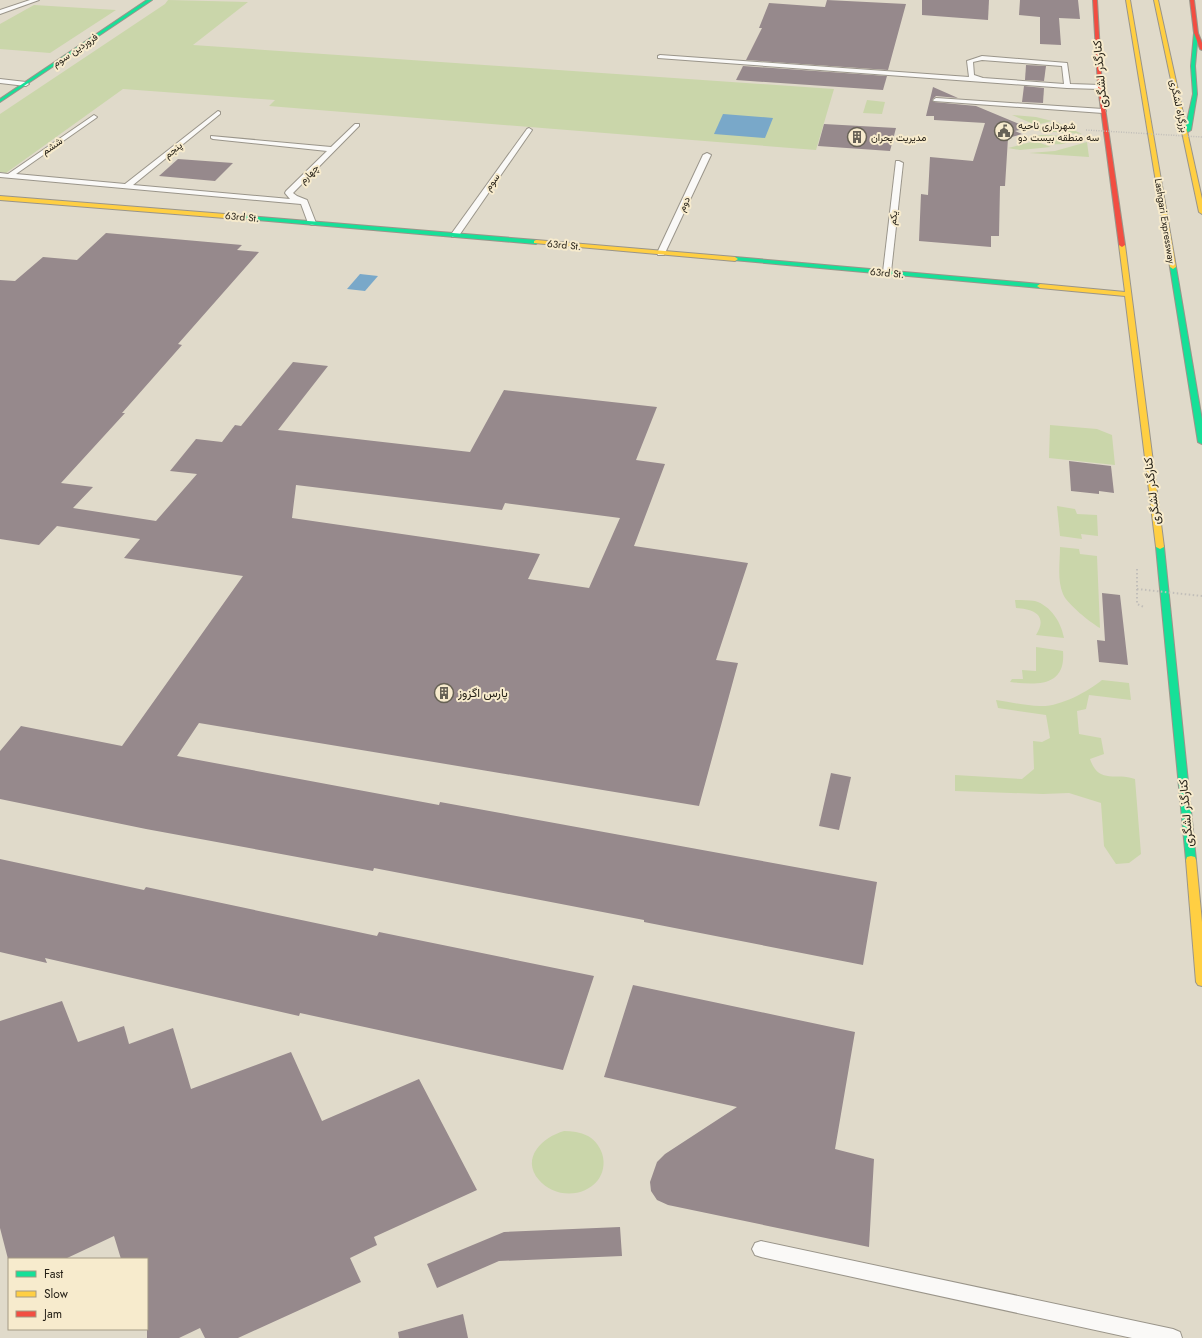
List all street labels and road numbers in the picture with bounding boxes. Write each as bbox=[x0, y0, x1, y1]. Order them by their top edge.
street label: فروردین سوم bbox=[49, 29, 101, 71]
street label: کنارگذر لشگری bbox=[1088, 39, 1112, 109]
street label: بزرگراه لشگری bbox=[1166, 78, 1192, 134]
street label: ششم bbox=[38, 133, 66, 159]
street label: پنجم bbox=[161, 138, 185, 162]
street label: چهارم bbox=[296, 160, 323, 187]
street label: سوم bbox=[481, 170, 503, 194]
street label: Lashgari Expressway bbox=[1151, 177, 1179, 265]
street label: دوم bbox=[674, 194, 694, 214]
street label: 63rd St. bbox=[224, 208, 260, 226]
street label: یکم bbox=[885, 210, 901, 226]
street label: 63rd St. bbox=[546, 236, 582, 254]
street label: 63rd St. bbox=[869, 264, 905, 282]
street label: کنارگذر لشگری bbox=[1139, 456, 1165, 526]
street label: کنارگذر لشگری bbox=[1174, 778, 1198, 848]

